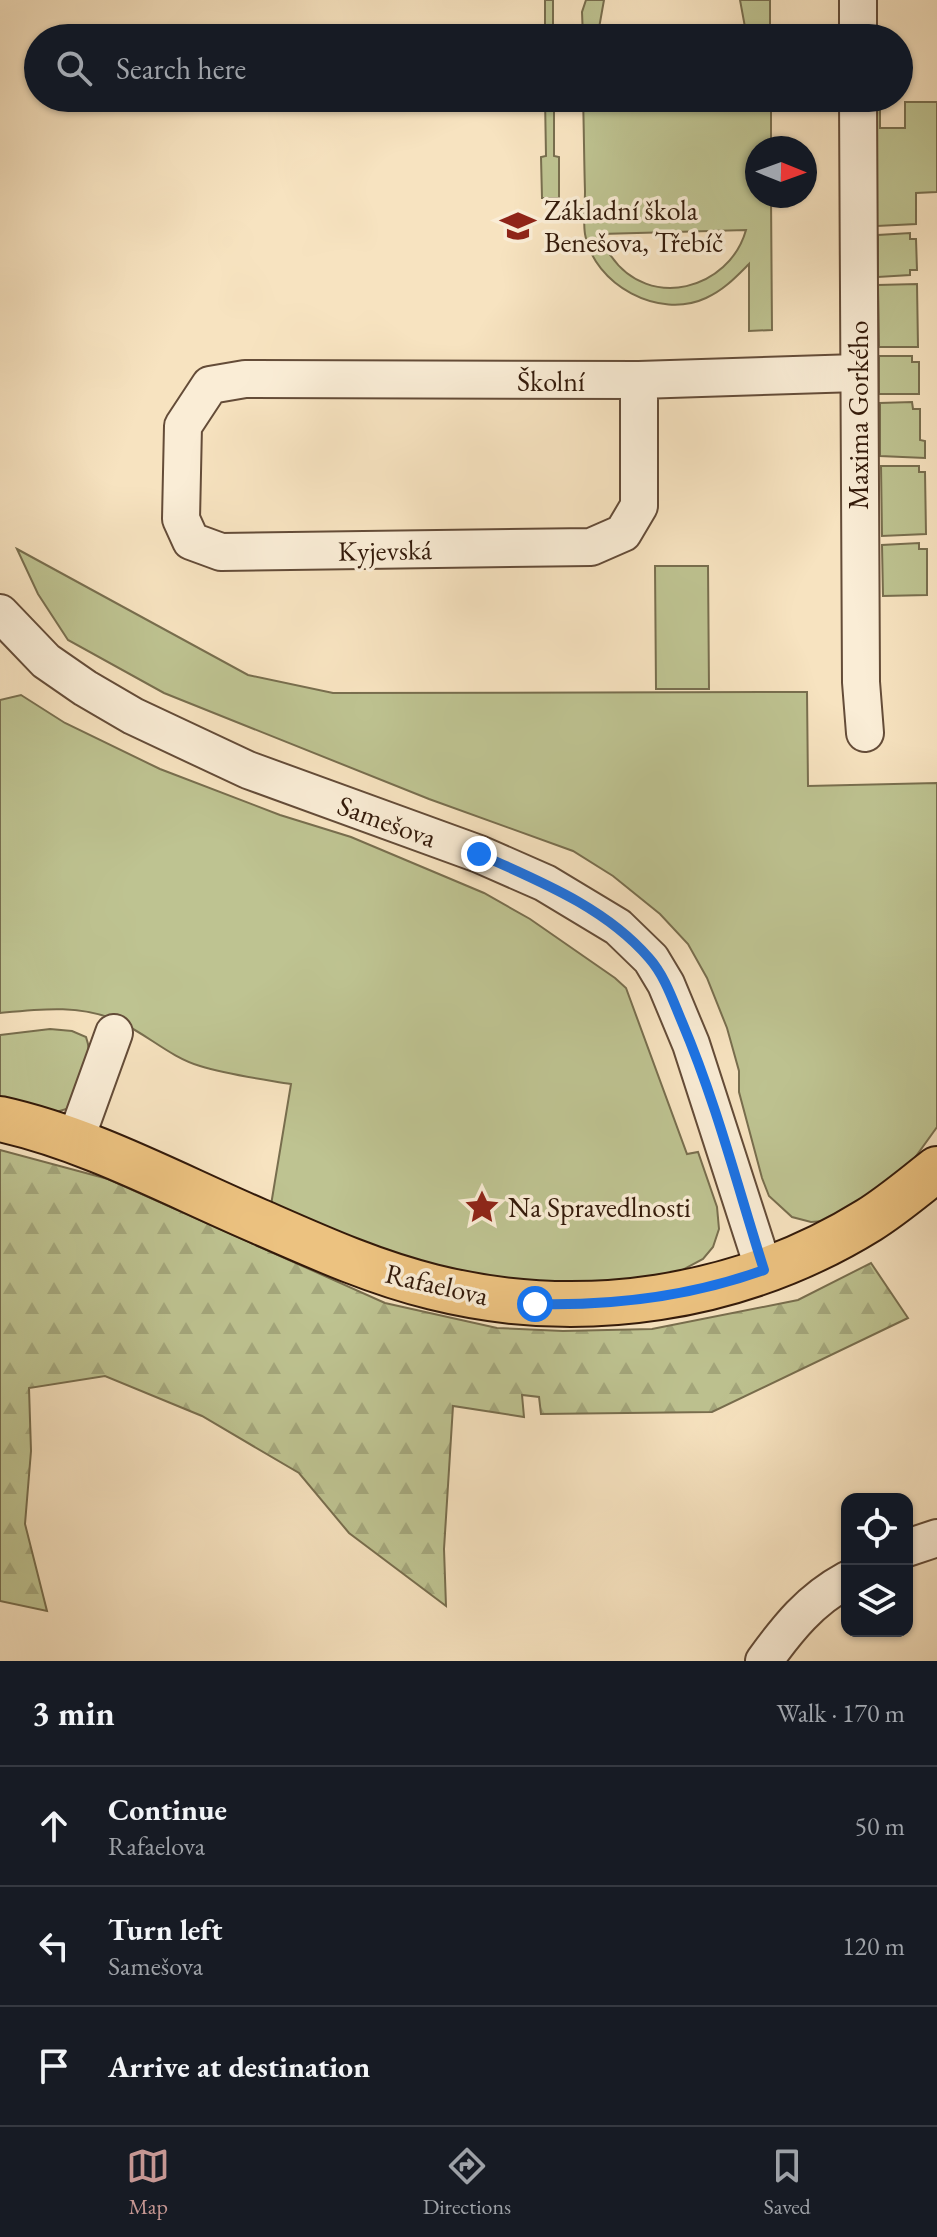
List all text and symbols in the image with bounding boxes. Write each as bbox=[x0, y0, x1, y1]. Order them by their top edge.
search box bbox=[24, 24, 913, 112]
icon: search bbox=[52, 46, 96, 90]
text: Search here bbox=[116, 49, 246, 88]
north arrow bbox=[745, 136, 817, 208]
place label: Základní škola Benešova, Třebíč bbox=[544, 192, 724, 260]
school or university icon: Základní škola Benešova, Třebíč bbox=[499, 207, 537, 245]
street label: Maxima Gorkého bbox=[840, 320, 876, 510]
street label: Školní bbox=[517, 363, 585, 399]
street label: Kyjevská bbox=[338, 531, 433, 569]
street label: Samešova bbox=[333, 787, 442, 856]
route end bbox=[461, 836, 497, 872]
place icon: Na Spravedlnosti bbox=[463, 1188, 501, 1226]
place label: Na Spravedlnosti bbox=[508, 1189, 691, 1225]
street label: Rafaelova bbox=[382, 1255, 493, 1313]
route start bbox=[517, 1286, 553, 1322]
map controls bbox=[841, 1493, 913, 1637]
button: locate bbox=[841, 1493, 913, 1565]
button: layers bbox=[841, 1565, 913, 1637]
text: 3 min bbox=[32, 1691, 115, 1735]
text: Walk · 170 m bbox=[777, 1696, 905, 1730]
text: Continue bbox=[108, 1790, 227, 1829]
icon: ahead bbox=[32, 1804, 76, 1848]
text: 50 m bbox=[855, 1809, 905, 1843]
text: Rafaelova bbox=[108, 1829, 205, 1863]
text: Turn left bbox=[108, 1910, 222, 1949]
icon: left bbox=[32, 1924, 76, 1968]
text: 120 m bbox=[842, 1929, 905, 1963]
text: Samešova bbox=[108, 1949, 203, 1983]
icon: arrive bbox=[32, 2044, 76, 2088]
text: Arrive at destination bbox=[108, 2047, 370, 2086]
tab: Map bbox=[126, 2144, 170, 2221]
tab: Directions bbox=[423, 2144, 511, 2221]
tab: Saved bbox=[764, 2144, 811, 2221]

